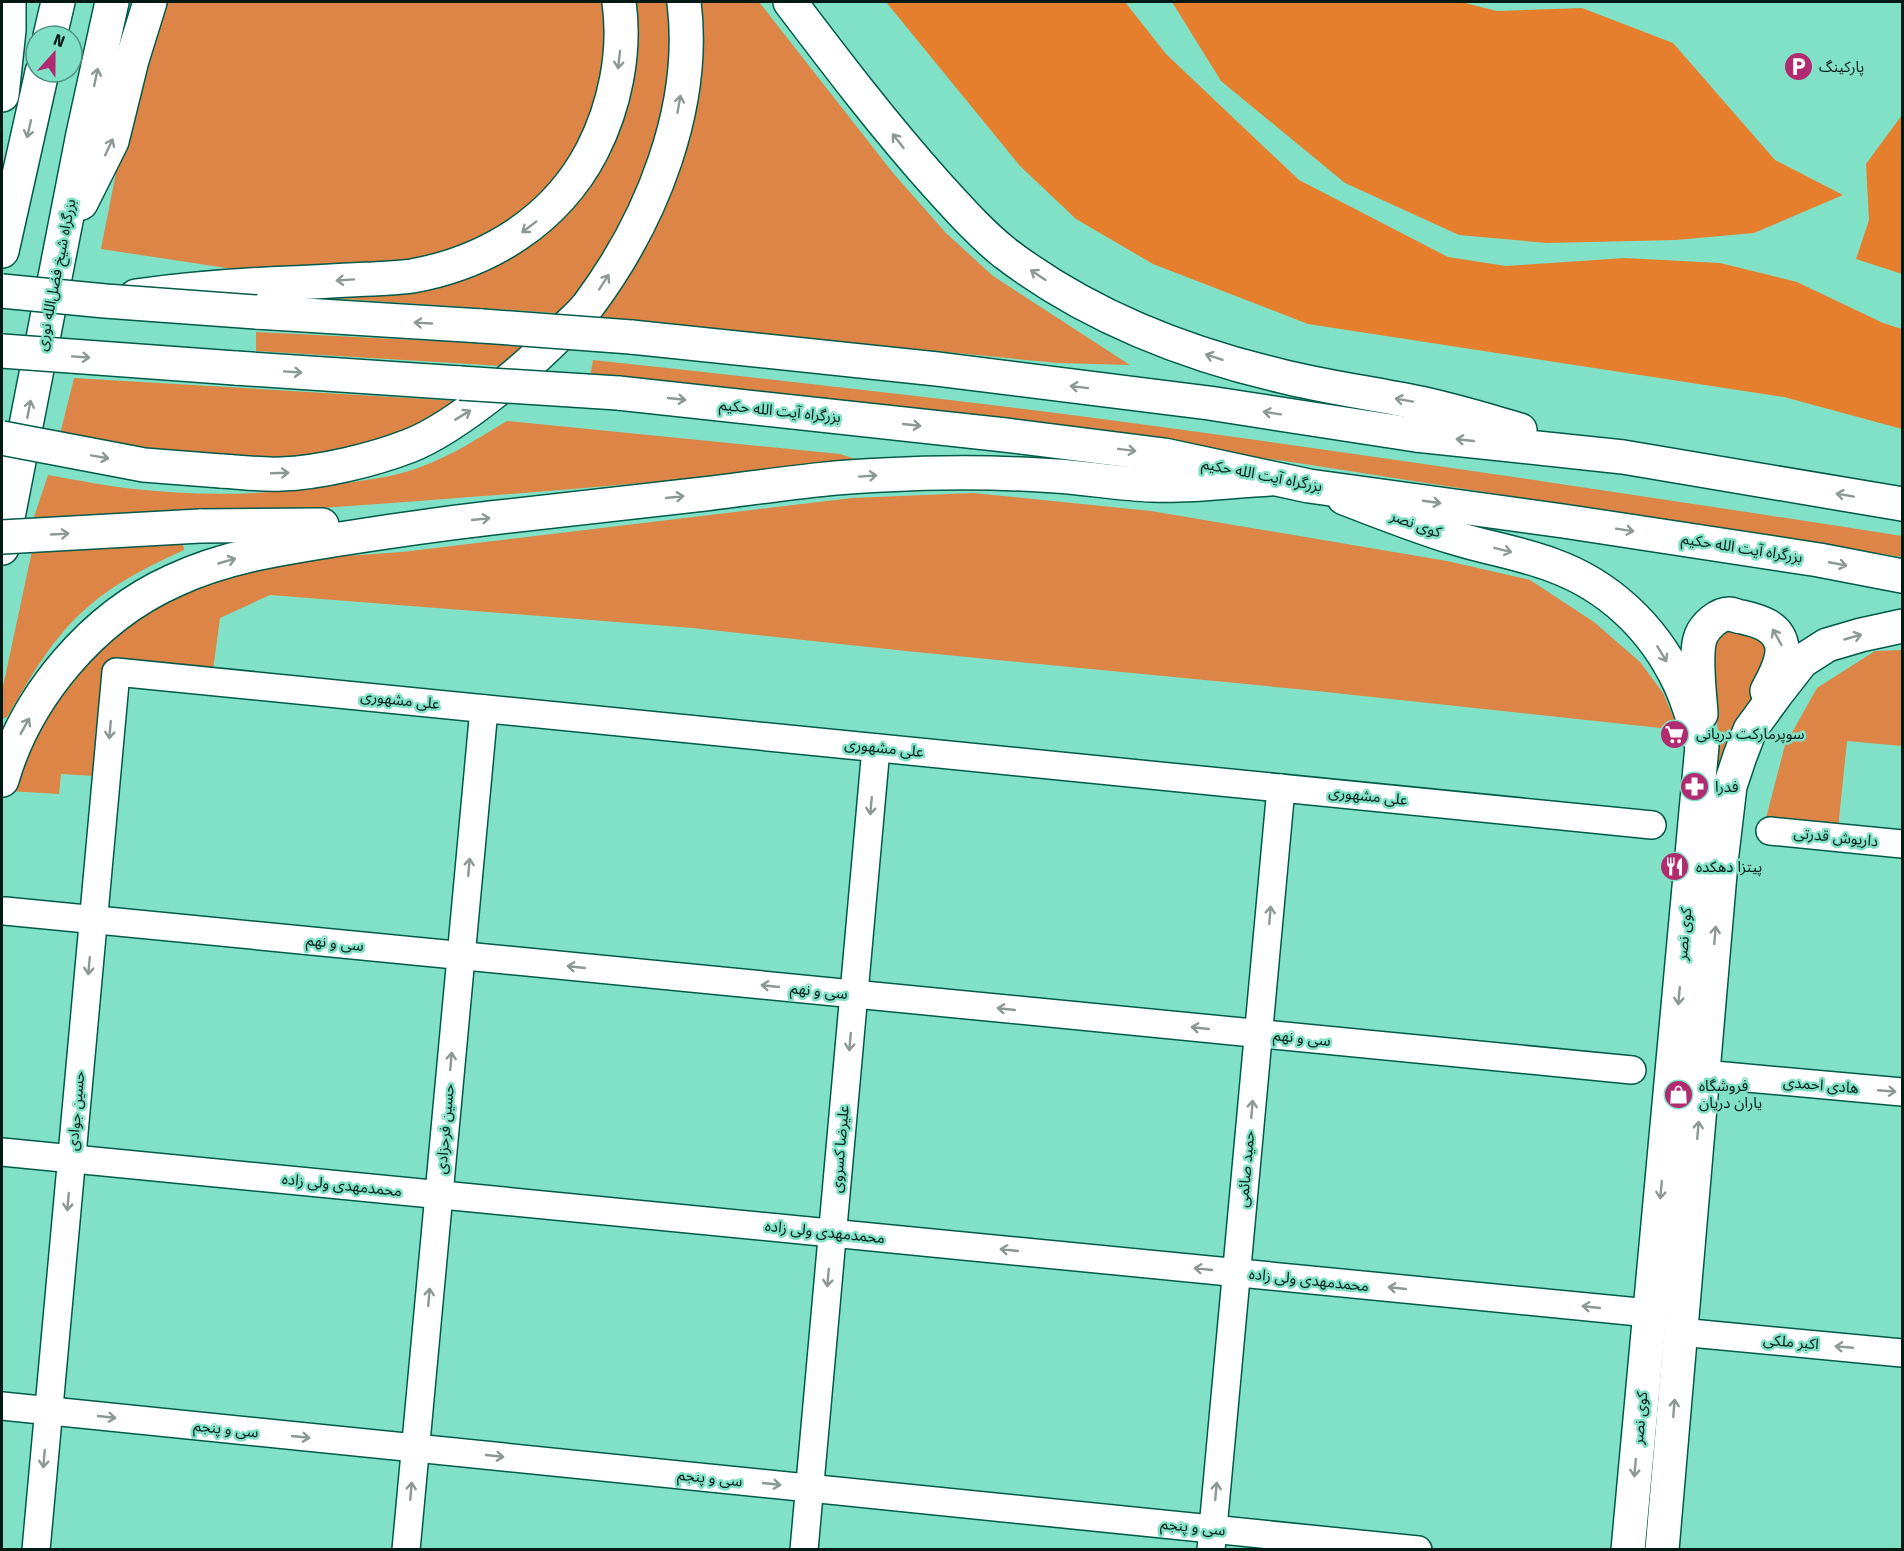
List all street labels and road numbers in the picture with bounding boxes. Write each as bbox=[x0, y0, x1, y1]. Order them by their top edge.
street label: بزرگراه شیخ فضل‌الله نوری bbox=[32, 197, 83, 353]
street label: بزرگراه آیت الله حکیم bbox=[718, 396, 842, 428]
street label: بزرگراه آیت الله حکیم bbox=[1200, 454, 1324, 497]
street label: کوی نصر bbox=[1387, 506, 1445, 542]
street label: بزرگراه آیت الله حکیم bbox=[1680, 530, 1804, 568]
street label: علی مشهوری bbox=[360, 687, 441, 713]
street label: علی مشهوری bbox=[844, 735, 925, 761]
street label: علی مشهوری bbox=[1328, 783, 1409, 809]
street label: داریوش قدرتی bbox=[1793, 824, 1879, 850]
street label: کوی نصر bbox=[1673, 906, 1695, 962]
street label: سی و نهم bbox=[305, 931, 365, 957]
street label: سی و نهم bbox=[789, 979, 849, 1005]
street label: سی و نهم bbox=[1272, 1026, 1332, 1052]
street label: حسین جوادی bbox=[64, 1070, 88, 1152]
street label: هادی احمدی bbox=[1782, 1073, 1860, 1097]
street label: حسین فرحزادی bbox=[432, 1083, 458, 1175]
street label: علیرضا کسروی bbox=[827, 1104, 853, 1194]
street label: حمید صائمی bbox=[1234, 1130, 1258, 1208]
street label: محمدمهدی ولی زاده bbox=[281, 1170, 403, 1200]
street label: محمدمهدی ولی زاده bbox=[764, 1217, 886, 1247]
street label: محمدمهدی ولی زاده bbox=[1248, 1265, 1370, 1295]
street label: اکبر ملکی bbox=[1762, 1331, 1820, 1353]
street label: کوی نصر bbox=[1629, 1390, 1651, 1446]
street label: سی و پنجم bbox=[192, 1417, 260, 1443]
street label: سی و پنجم bbox=[676, 1466, 744, 1492]
street label: سی و پنجم bbox=[1159, 1515, 1227, 1541]

